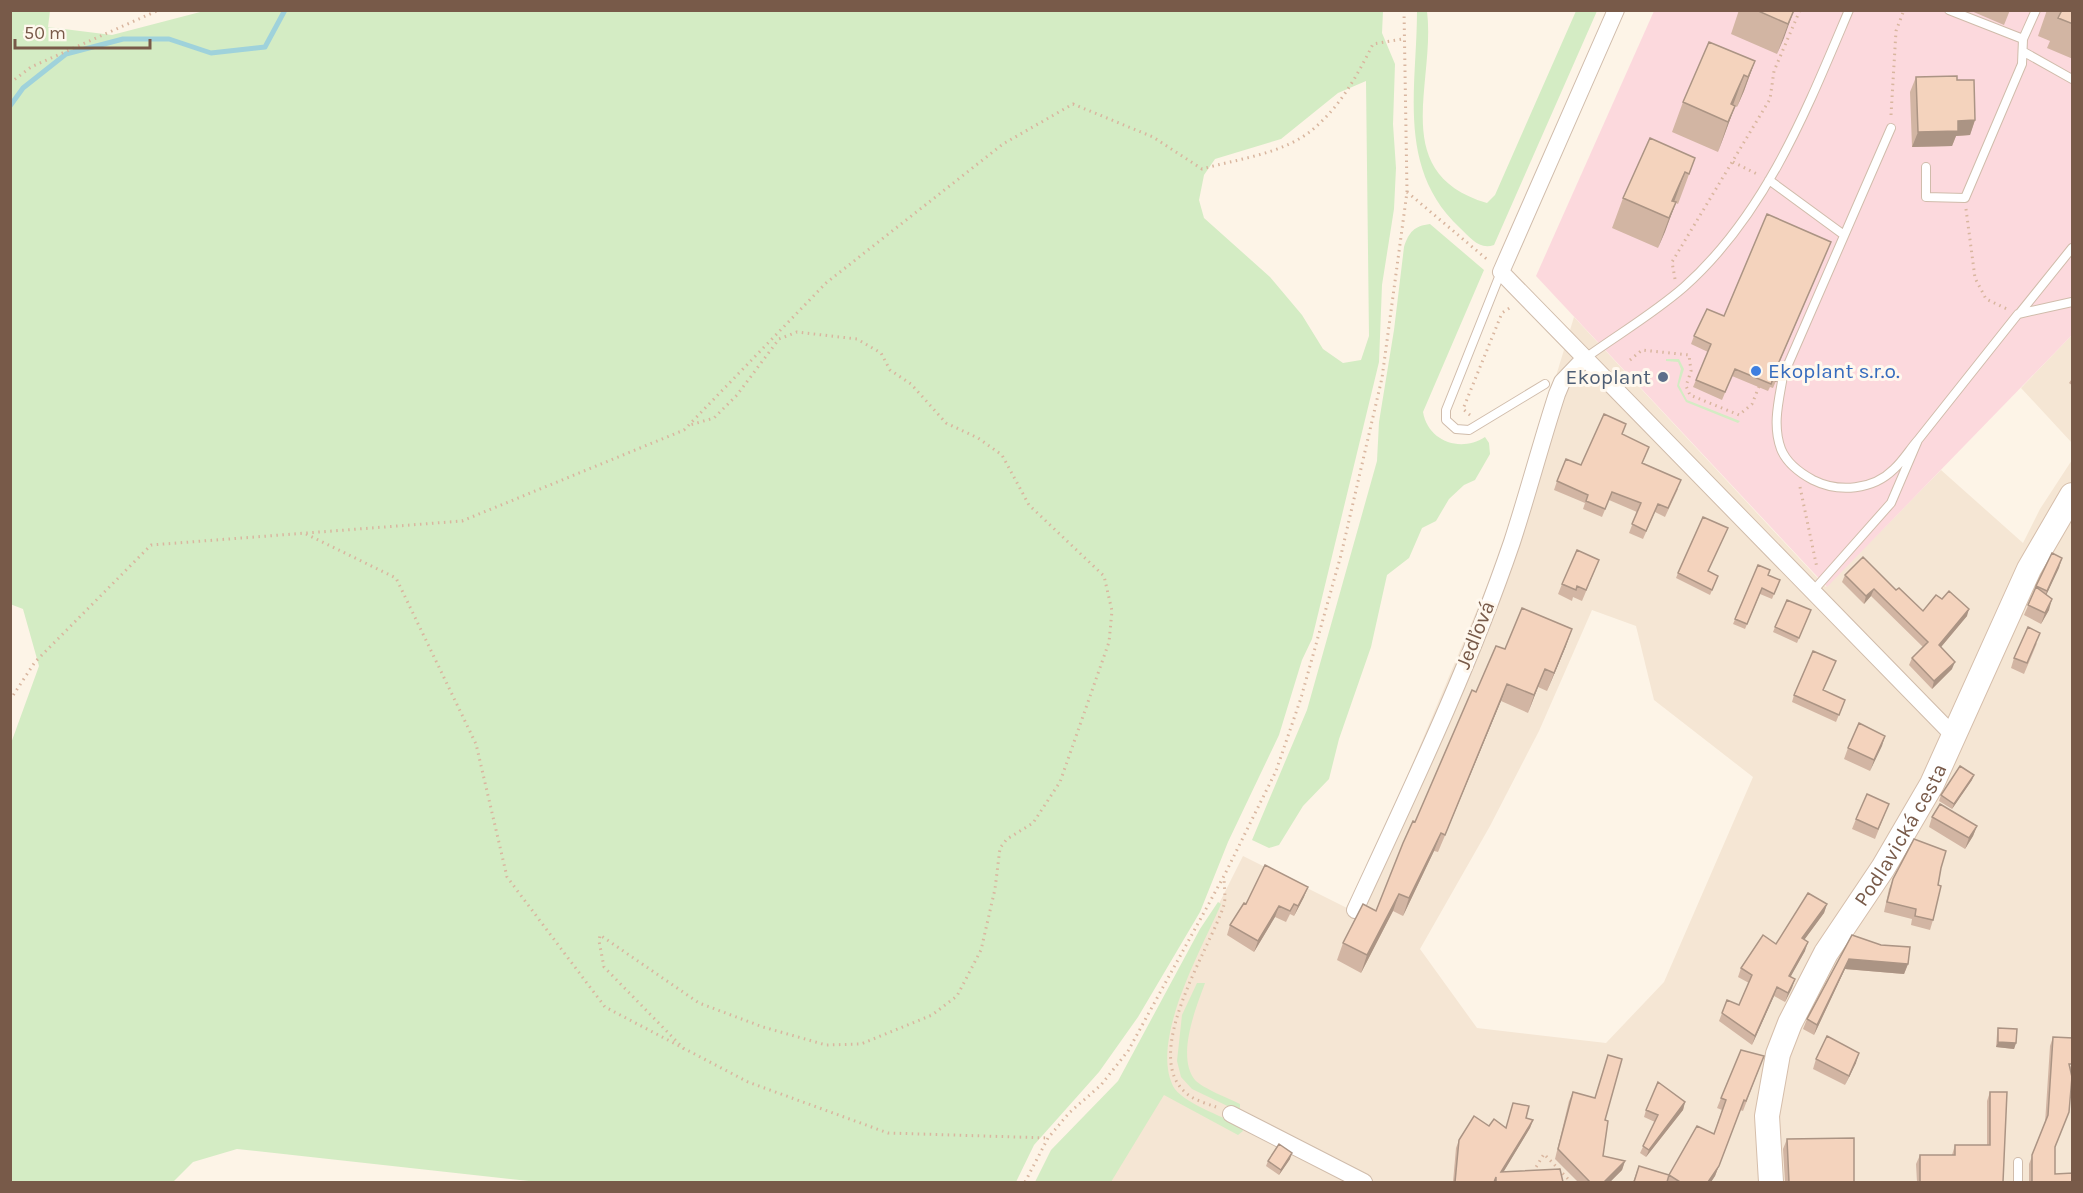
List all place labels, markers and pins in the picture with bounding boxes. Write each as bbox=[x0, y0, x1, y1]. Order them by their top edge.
place label: Ekoplant s.r.o. bbox=[1768, 359, 1900, 383]
marker: Ekoplant s.r.o. bbox=[1749, 364, 1763, 378]
place label: Ekoplant bbox=[1566, 365, 1651, 389]
marker: Ekoplant bbox=[1656, 370, 1670, 384]

